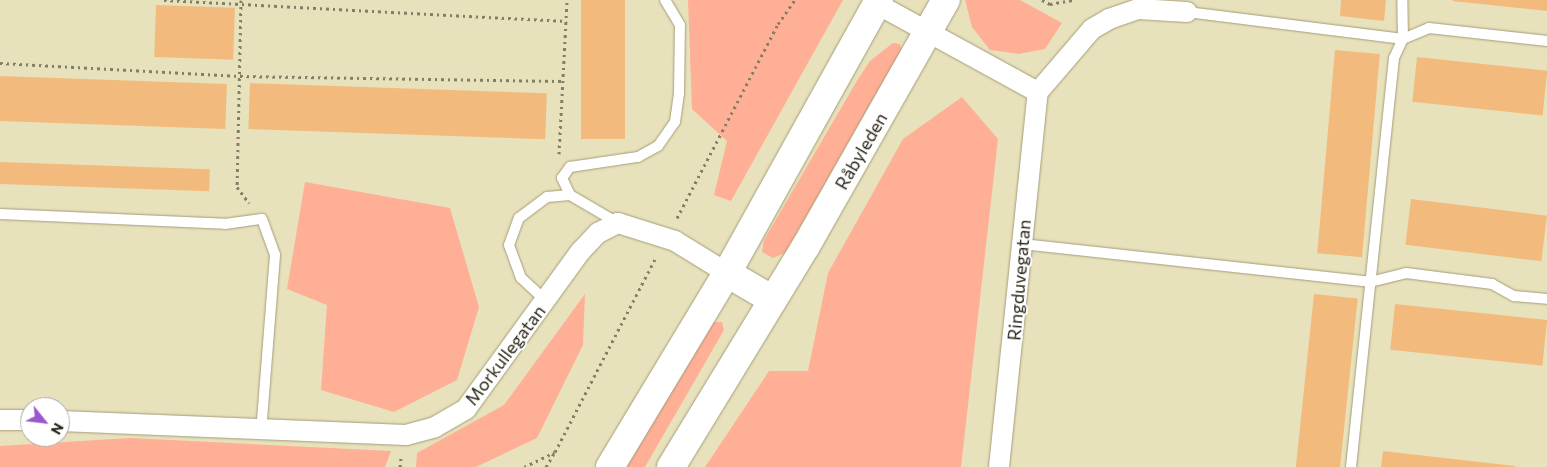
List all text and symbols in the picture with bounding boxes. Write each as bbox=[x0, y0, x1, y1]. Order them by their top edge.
street label: Råbyleden bbox=[830, 109, 892, 193]
street label: Ringduvegatan bbox=[1003, 218, 1035, 342]
street label: Morkullegatan bbox=[460, 301, 550, 409]
north arrow bbox=[20, 397, 70, 447]
text: N bbox=[48, 420, 68, 438]

